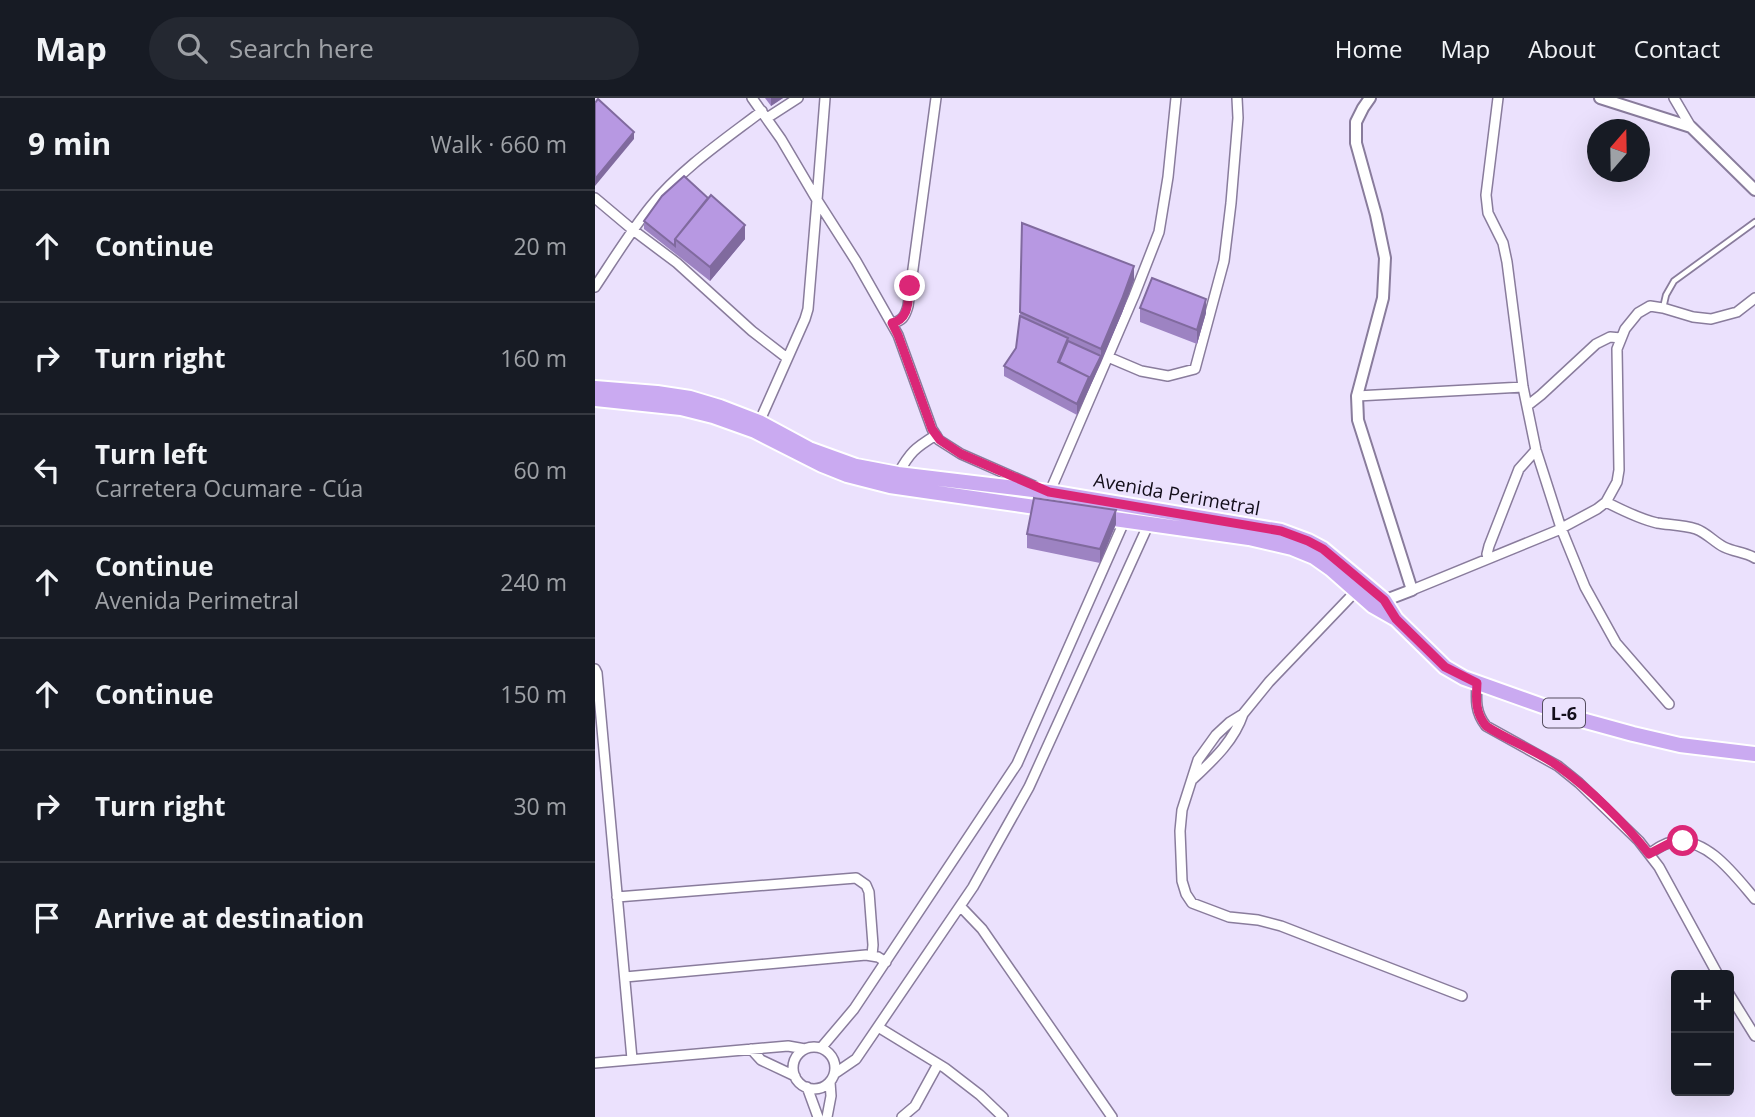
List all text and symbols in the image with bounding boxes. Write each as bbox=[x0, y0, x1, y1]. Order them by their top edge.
search box bbox=[149, 17, 639, 80]
text: Map bbox=[35, 26, 107, 71]
icon: search bbox=[173, 29, 211, 67]
text: Search here bbox=[229, 30, 374, 66]
text: Home bbox=[1335, 32, 1403, 65]
text: Map bbox=[1441, 32, 1490, 65]
text: About bbox=[1528, 32, 1596, 65]
text: Contact bbox=[1634, 32, 1720, 65]
north arrow bbox=[1587, 119, 1650, 182]
text: 9 min bbox=[28, 123, 111, 164]
text: Walk · 660 m bbox=[430, 128, 567, 160]
icon: ahead bbox=[28, 227, 66, 265]
text: Continue bbox=[95, 228, 214, 264]
text: 20 m bbox=[513, 230, 567, 262]
route end bbox=[894, 270, 925, 301]
icon: right bbox=[28, 339, 66, 377]
text: Turn right bbox=[95, 340, 226, 376]
text: 160 m bbox=[500, 342, 567, 374]
text: Turn left bbox=[95, 436, 207, 472]
icon: left bbox=[28, 451, 66, 489]
text: 60 m bbox=[513, 454, 567, 486]
street label: Avenida Perimetral bbox=[1092, 467, 1262, 521]
text: Carretera Ocumare - Cúa bbox=[95, 472, 363, 504]
text: Continue bbox=[95, 548, 214, 584]
icon: ahead bbox=[28, 563, 66, 601]
text: 240 m bbox=[500, 566, 567, 598]
text: Avenida Perimetral bbox=[95, 584, 299, 616]
icon: ahead bbox=[28, 675, 66, 713]
text: Continue bbox=[95, 676, 214, 712]
text: 150 m bbox=[500, 678, 567, 710]
road number: L-6 bbox=[1543, 698, 1585, 728]
icon: right bbox=[28, 787, 66, 825]
text: Turn right bbox=[95, 788, 226, 824]
text: 30 m bbox=[513, 790, 567, 822]
route start bbox=[1667, 825, 1698, 856]
icon: arrive bbox=[28, 899, 66, 937]
text: Arrive at destination bbox=[95, 900, 364, 936]
map controls bbox=[1671, 970, 1734, 1096]
button: + bbox=[1671, 970, 1734, 1033]
button: − bbox=[1671, 1033, 1734, 1096]

